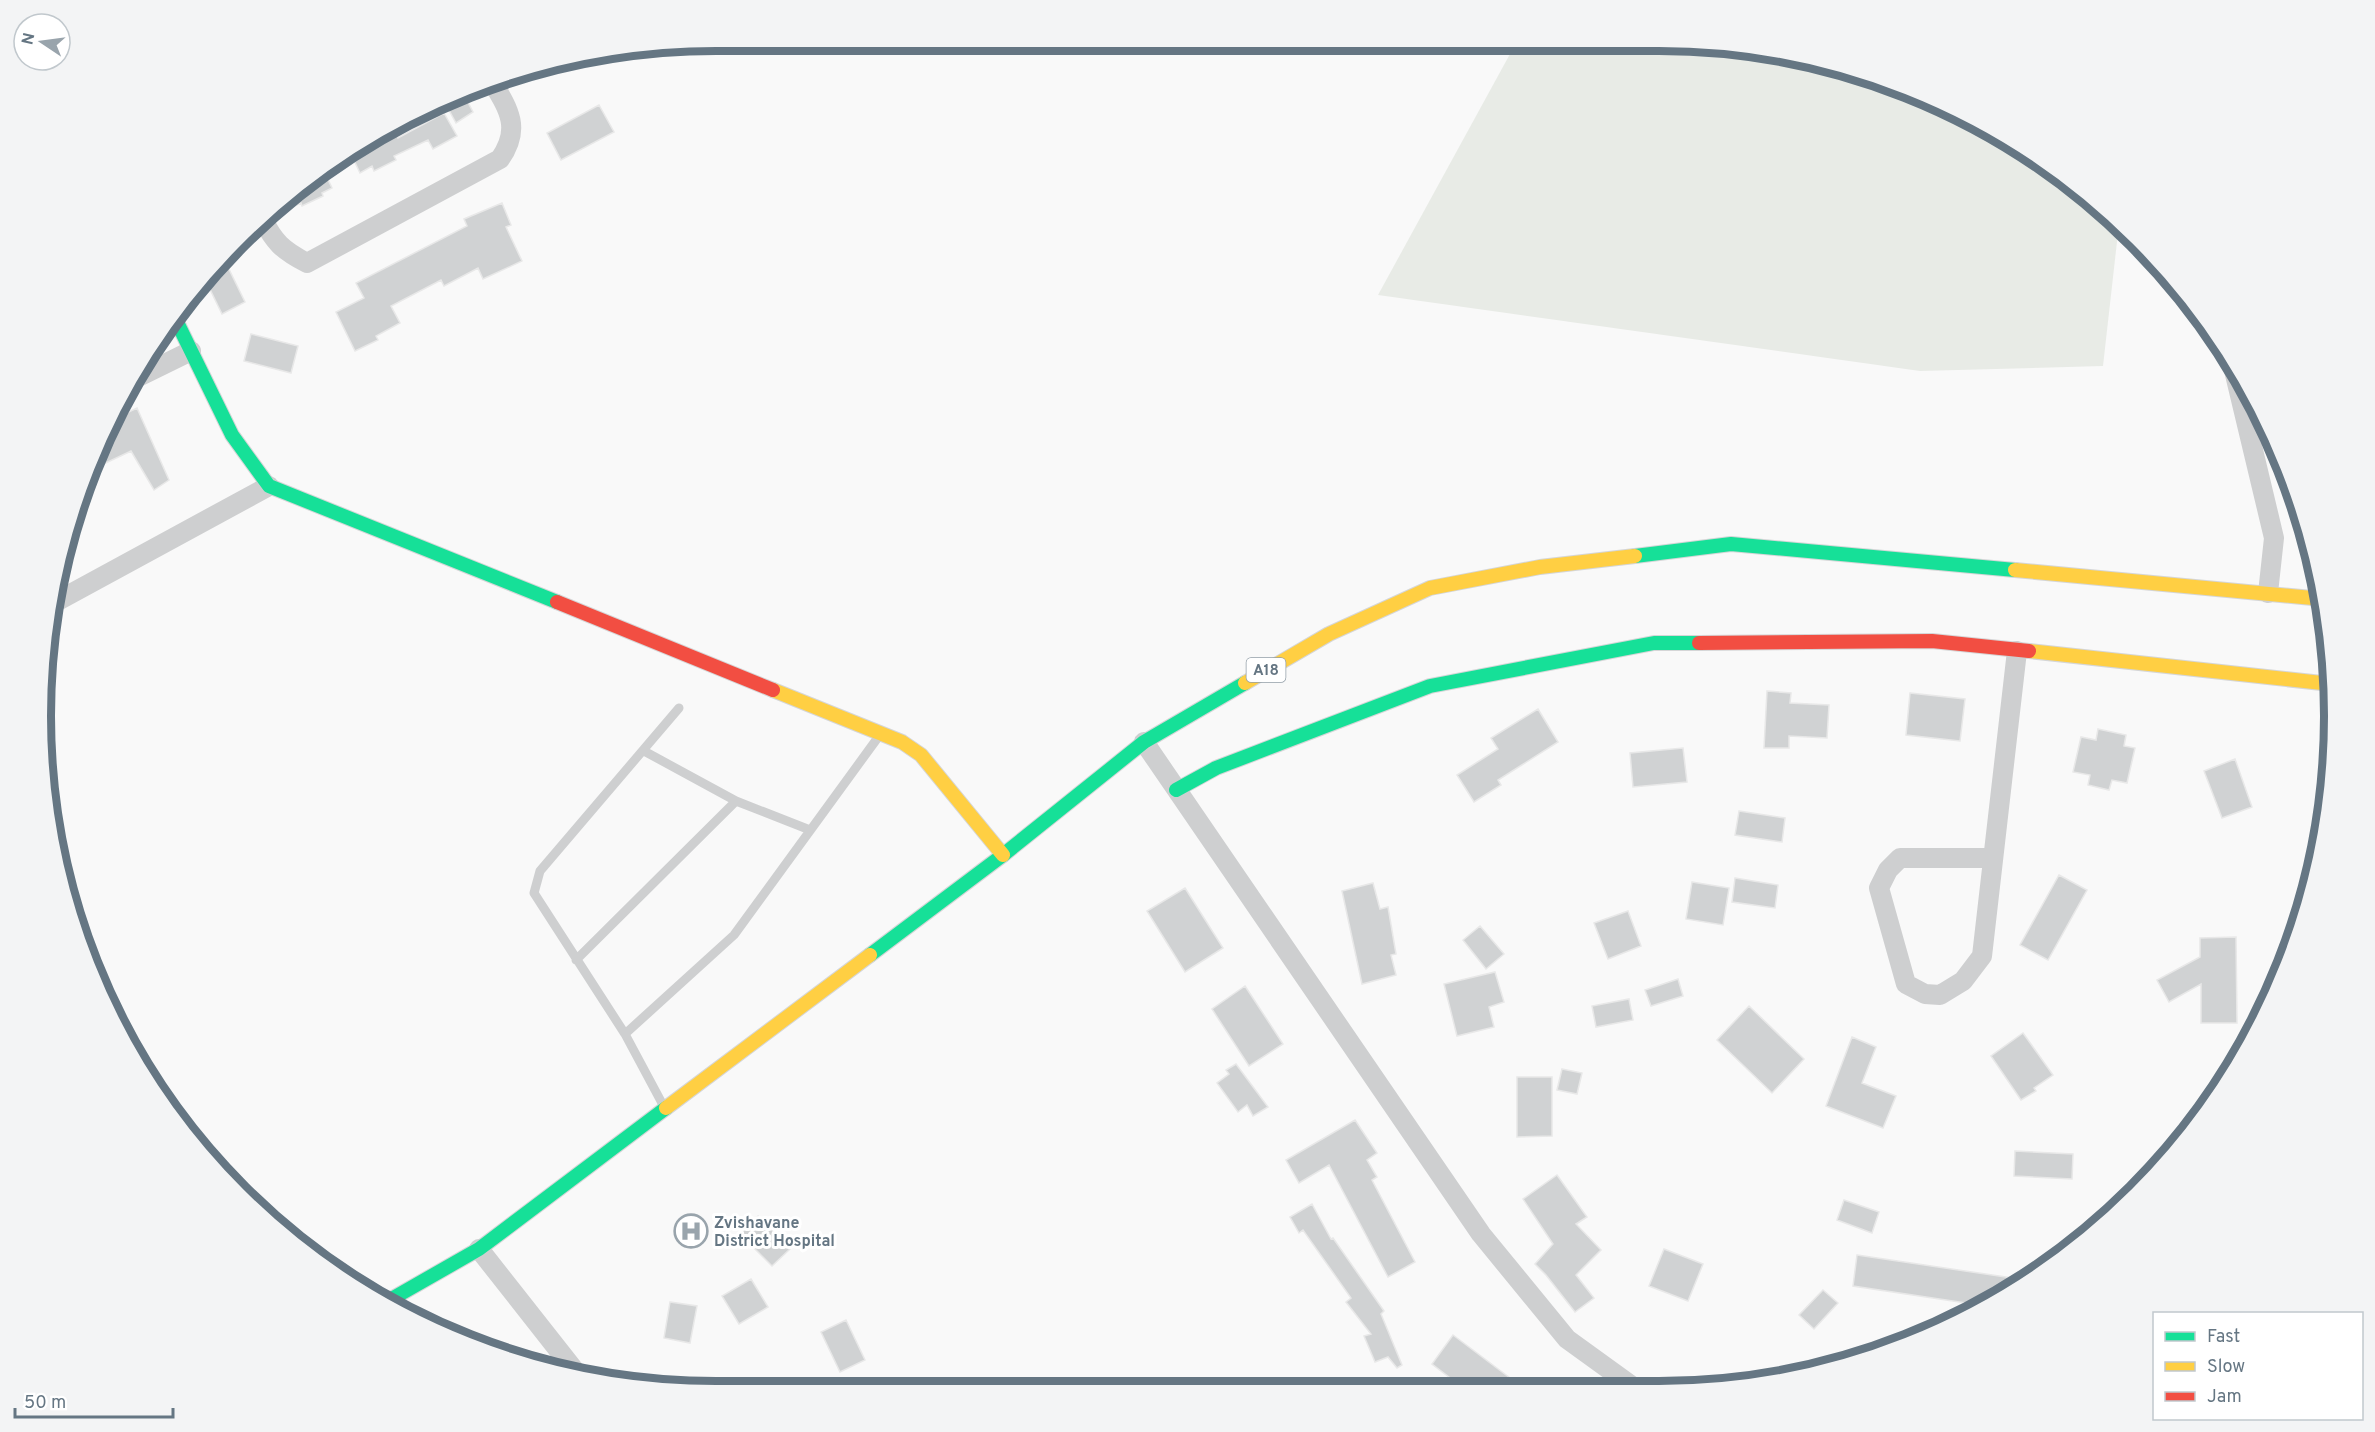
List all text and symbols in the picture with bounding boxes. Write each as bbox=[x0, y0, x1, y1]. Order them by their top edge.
north arrow bbox=[12, 12, 72, 72]
text: N bbox=[18, 31, 40, 47]
road number: A18 bbox=[1246, 658, 1286, 682]
hospital icon: Zvishavane District Hospital bbox=[673, 1213, 709, 1249]
place label: Zvishavane District Hospital bbox=[714, 1214, 835, 1252]
legend bbox=[2153, 1312, 2363, 1420]
text: Fast bbox=[2207, 1326, 2240, 1349]
text: Slow bbox=[2207, 1356, 2245, 1379]
scale bar bbox=[15, 1381, 172, 1419]
text: Jam bbox=[2207, 1386, 2242, 1409]
text: 50 m bbox=[24, 1392, 66, 1415]

